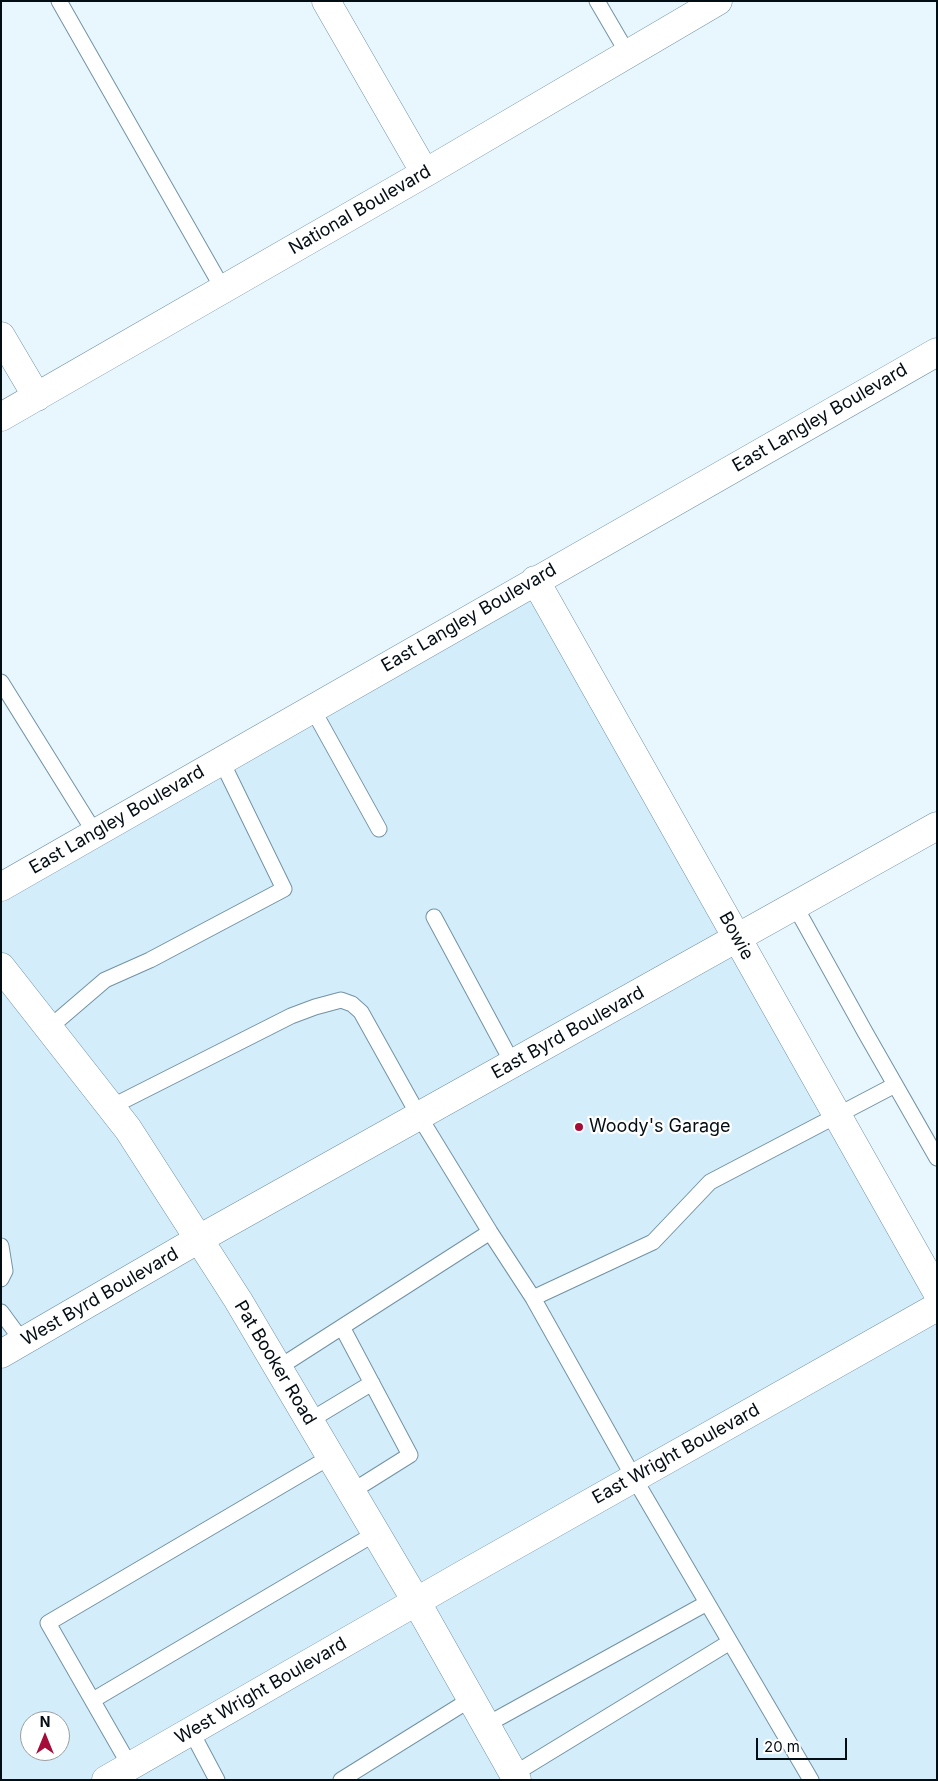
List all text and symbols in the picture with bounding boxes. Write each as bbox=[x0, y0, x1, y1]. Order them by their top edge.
street label: National Boulevard bbox=[285, 161, 435, 259]
street label: East Langley Boulevard bbox=[729, 359, 911, 477]
street label: East Langley Boulevard bbox=[378, 559, 560, 677]
street label: East Langley Boulevard bbox=[26, 761, 208, 879]
street label: Bowie bbox=[714, 908, 758, 964]
street label: East Byrd Boulevard bbox=[488, 982, 648, 1084]
place label: Woody's Garage bbox=[589, 1116, 731, 1138]
marker: Woody's Garage bbox=[573, 1121, 585, 1133]
street label: West Byrd Boulevard bbox=[18, 1243, 182, 1351]
street label: Pat Booker Road bbox=[229, 1297, 321, 1429]
street label: East Wright Boulevard bbox=[589, 1399, 763, 1509]
street label: West Wright Boulevard bbox=[171, 1633, 351, 1749]
north arrow bbox=[20, 1711, 70, 1761]
text: N bbox=[40, 1713, 50, 1730]
scale bar bbox=[758, 1728, 849, 1760]
text: 20 m bbox=[764, 1737, 800, 1756]

